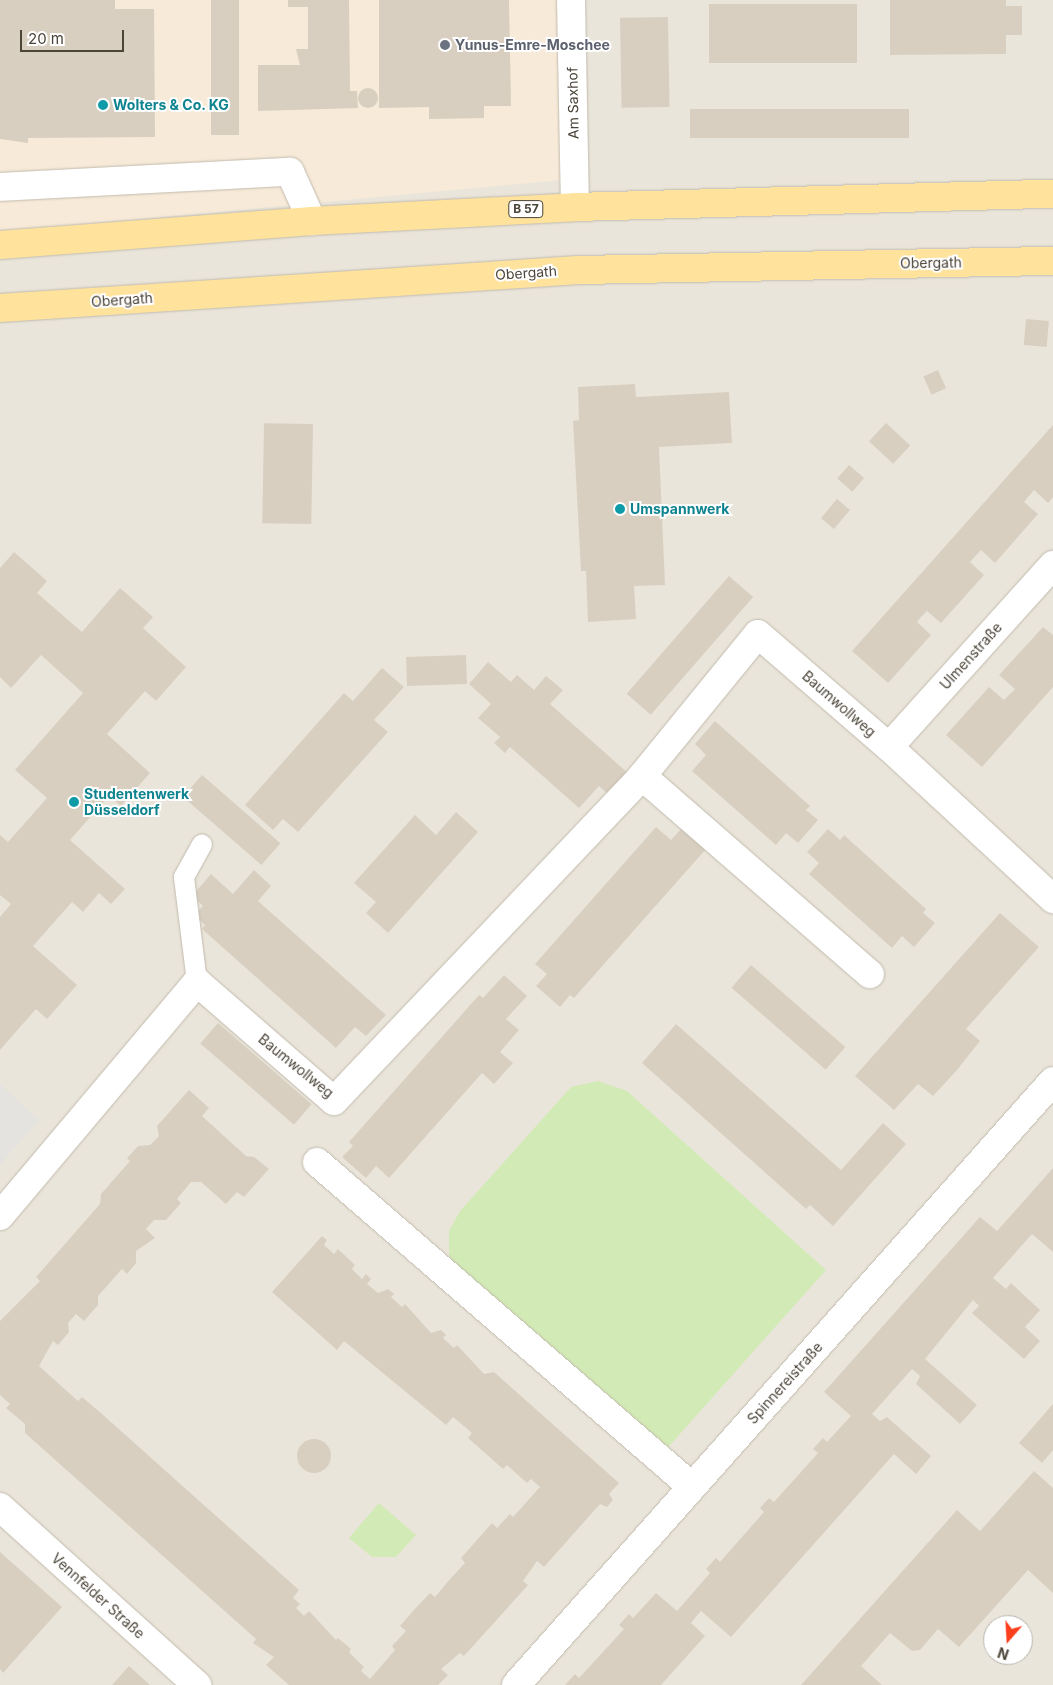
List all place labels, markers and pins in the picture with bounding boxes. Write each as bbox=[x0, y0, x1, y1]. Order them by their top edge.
place label: Yunus-Emre-Moschee bbox=[455, 37, 610, 53]
marker: Yunus-Emre-Moschee bbox=[439, 39, 451, 51]
place label: Wolters & Co. KG bbox=[113, 97, 229, 113]
marker: Wolters & Co. KG bbox=[97, 99, 109, 111]
place label: Umspannwerk bbox=[630, 501, 729, 517]
marker: Umspannwerk bbox=[614, 503, 626, 515]
place label: Studentenwerk Düsseldorf bbox=[84, 786, 189, 819]
marker: Studentenwerk Düsseldorf bbox=[68, 796, 80, 808]

